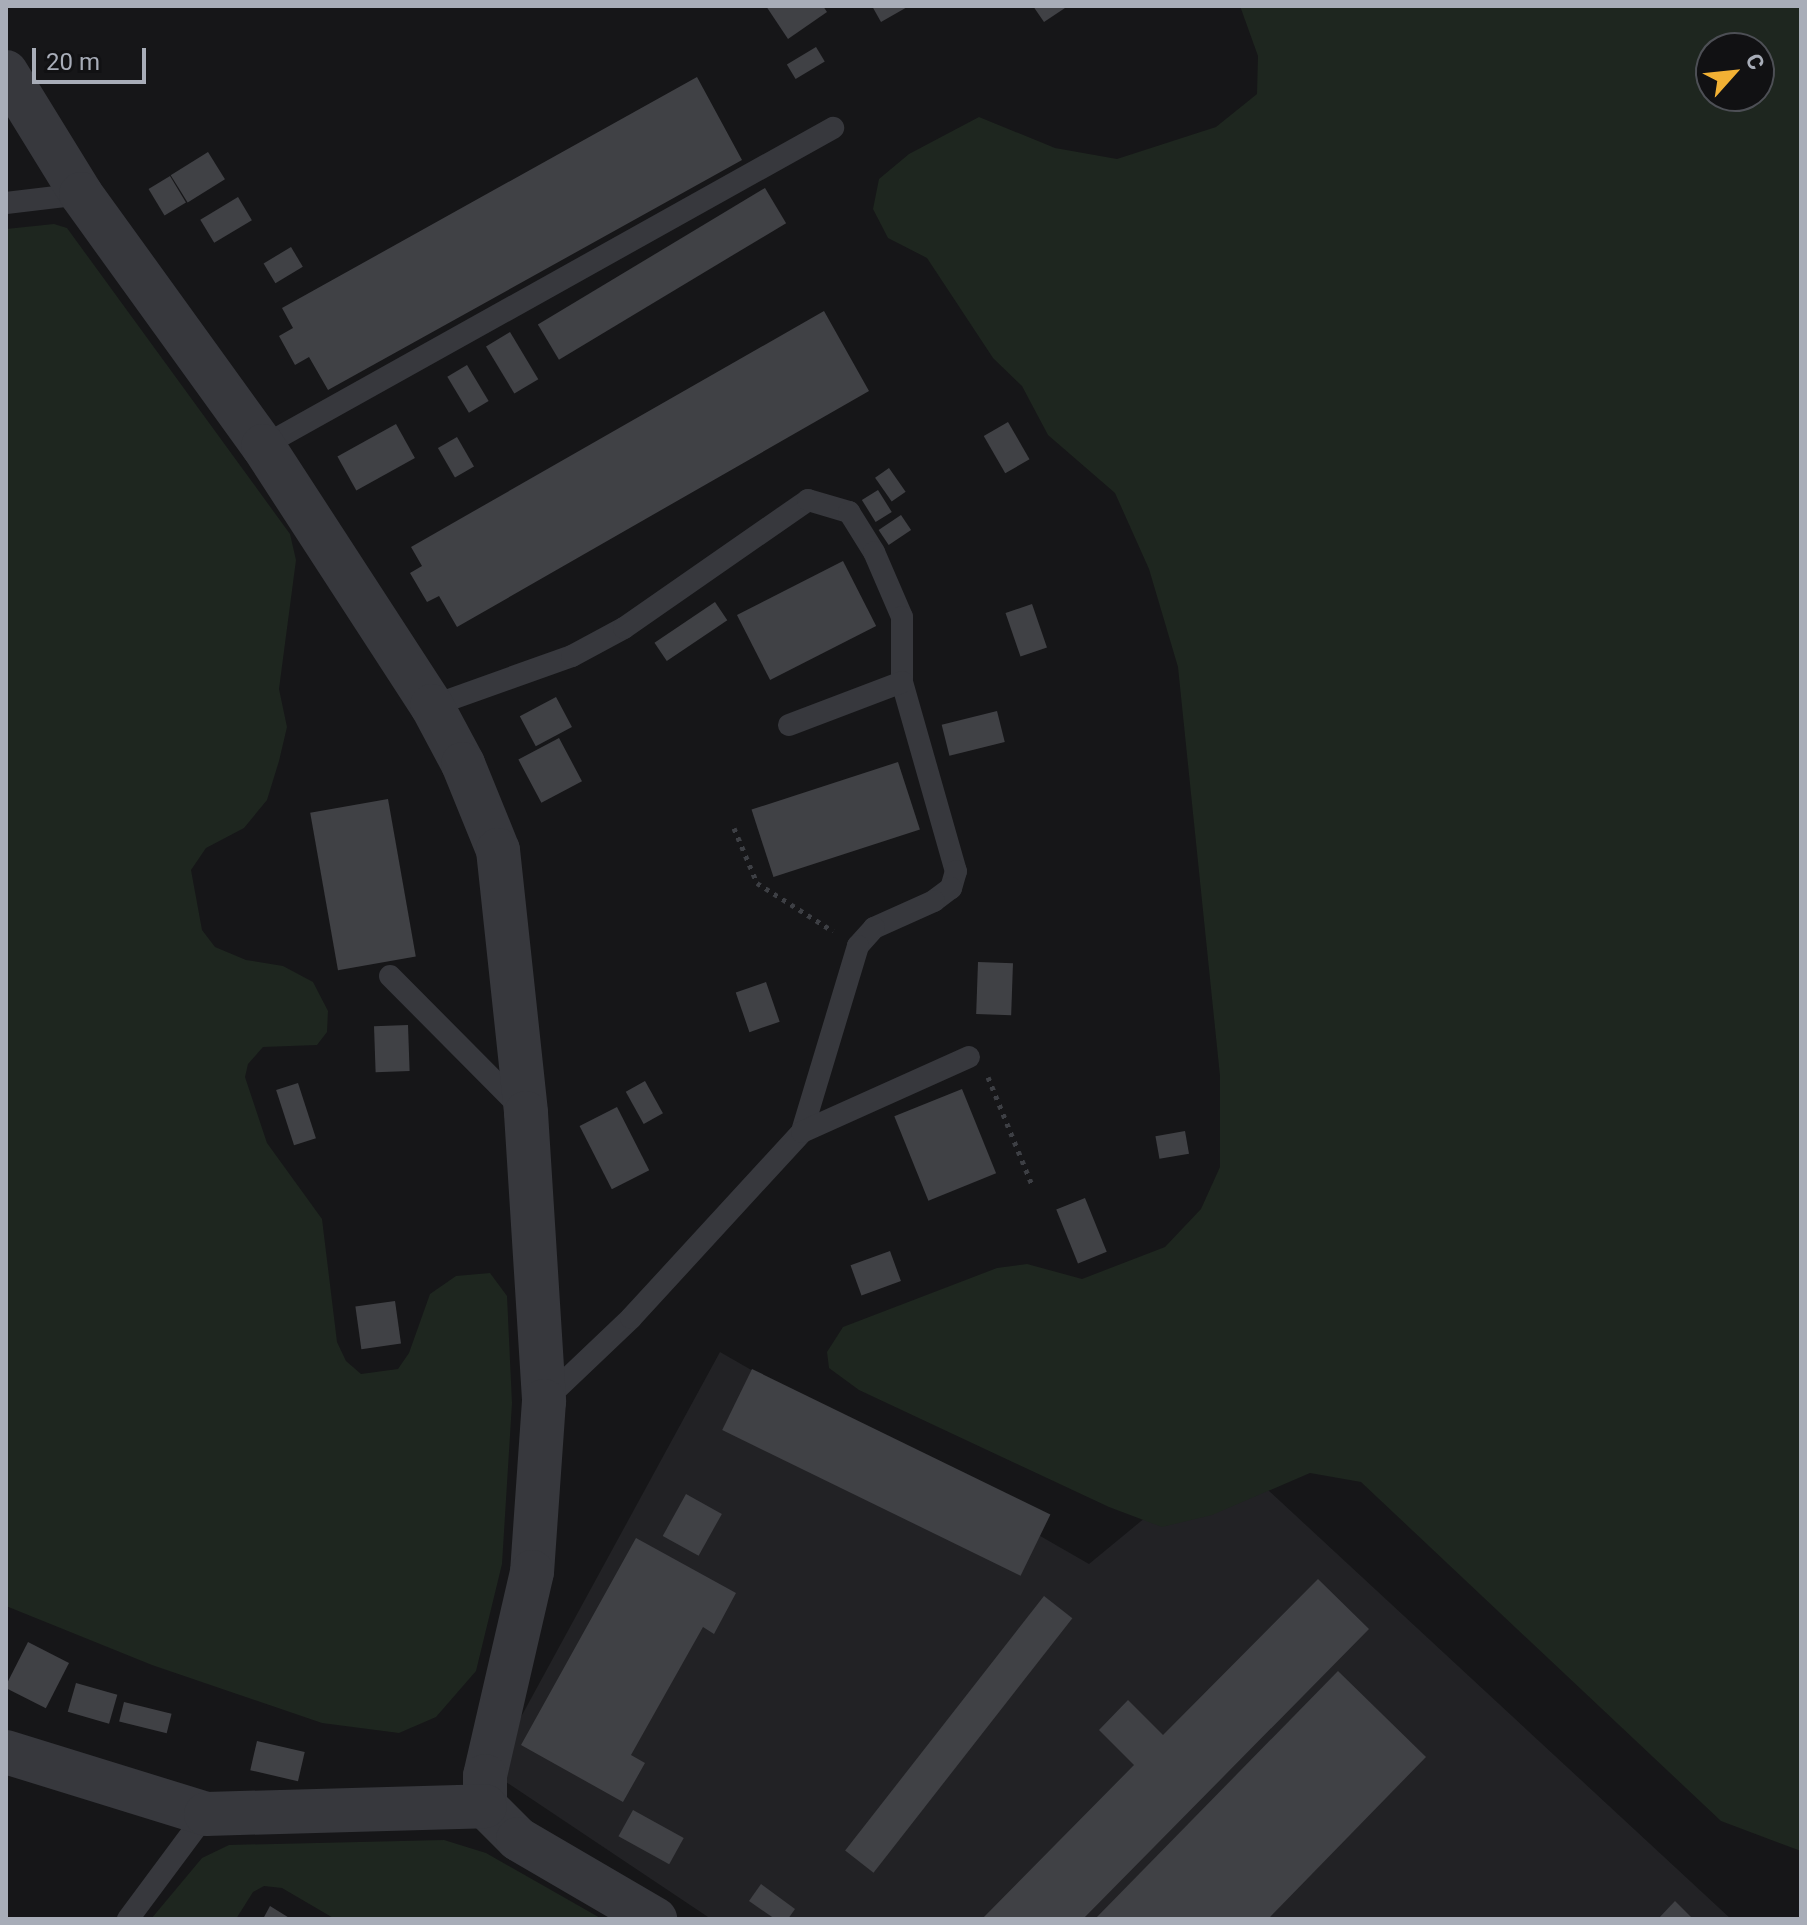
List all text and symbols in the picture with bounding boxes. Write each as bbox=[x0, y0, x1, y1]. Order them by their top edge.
scale bar bbox=[36, 32, 150, 82]
north arrow bbox=[1695, 32, 1775, 112]
text: 20 m bbox=[46, 48, 100, 76]
text: С bbox=[1741, 50, 1769, 74]

